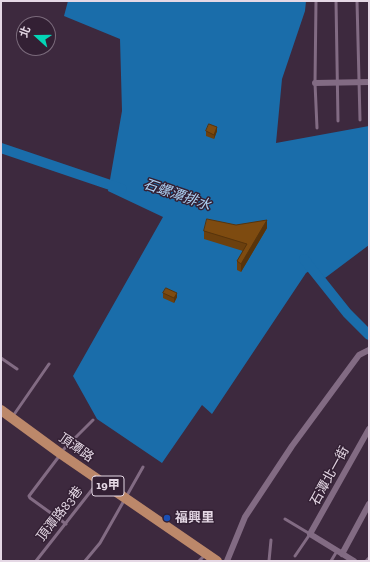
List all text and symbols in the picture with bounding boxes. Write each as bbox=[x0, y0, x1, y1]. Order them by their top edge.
north arrow bbox=[16, 16, 56, 56]
text: 北 bbox=[17, 24, 33, 39]
water label: 石螺潭排水 bbox=[141, 176, 213, 214]
street label: 頂潭路 bbox=[56, 430, 96, 466]
street label: 石潭北一街 bbox=[307, 444, 353, 508]
road number: 19甲 bbox=[92, 476, 124, 496]
street label: 頂潭路83巷 bbox=[34, 483, 86, 545]
place label: 福興里 bbox=[175, 510, 214, 526]
marker: 福興里 bbox=[162, 513, 172, 523]

